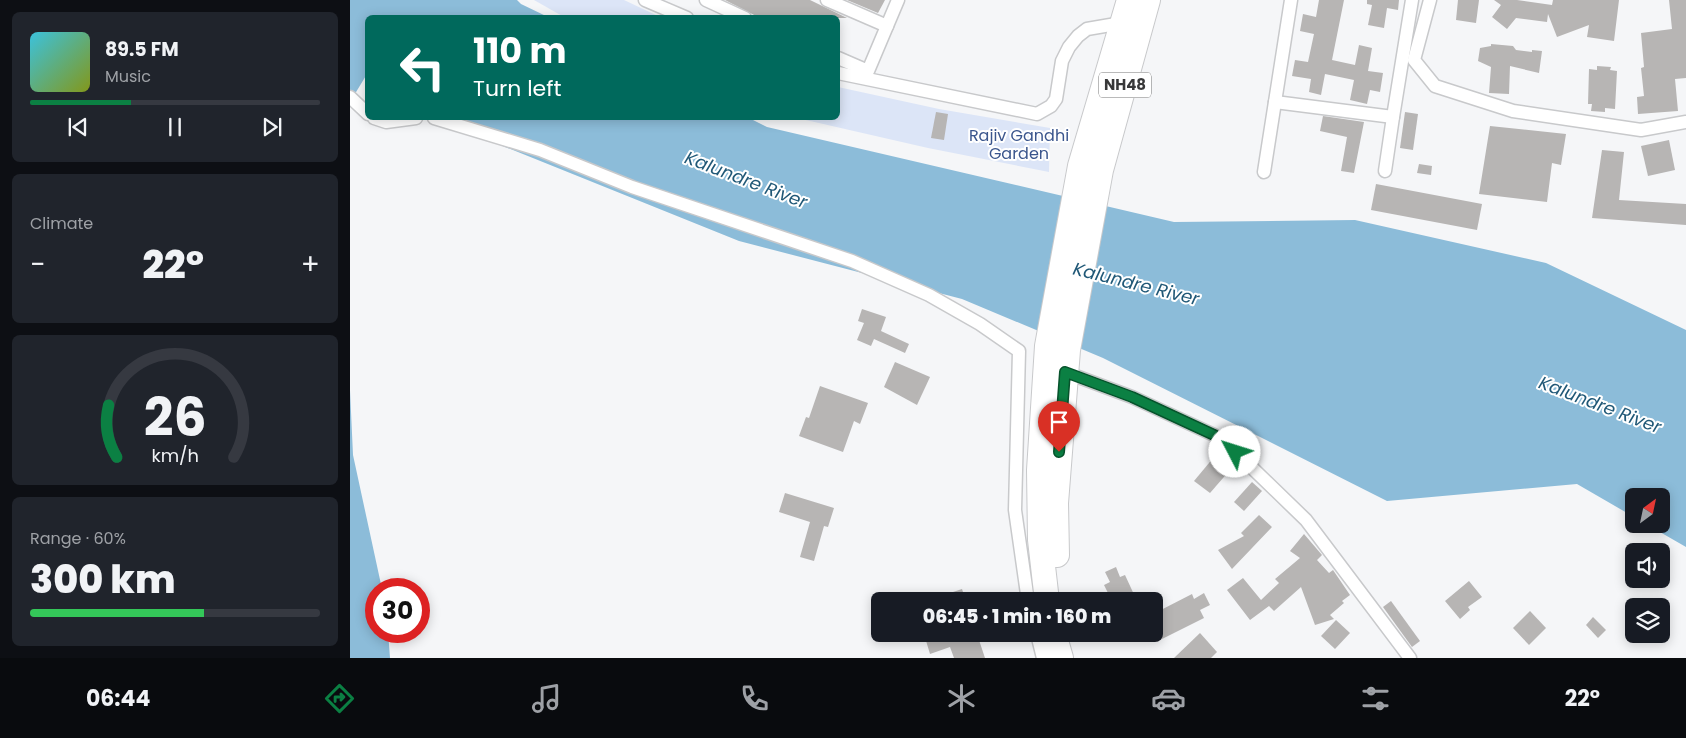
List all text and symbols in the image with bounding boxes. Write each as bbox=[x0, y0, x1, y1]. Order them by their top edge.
text: 110 m bbox=[473, 26, 567, 75]
icon: left bbox=[390, 35, 455, 100]
text: 89.5 FM bbox=[105, 36, 179, 63]
text: Music bbox=[105, 65, 151, 88]
road number: NH48 bbox=[1099, 72, 1151, 98]
text: Turn left bbox=[473, 73, 561, 104]
icon: previous bbox=[64, 113, 92, 141]
icon: pause bbox=[161, 113, 189, 141]
icon: next bbox=[258, 113, 286, 141]
park label: Rajiv Gandhi Garden bbox=[969, 124, 1069, 165]
water label: Kalundre River bbox=[681, 145, 812, 215]
text: Climate bbox=[30, 212, 93, 235]
text: 22° bbox=[142, 238, 204, 291]
text: − bbox=[30, 245, 45, 284]
text: + bbox=[301, 245, 320, 284]
water label: Kalundre River bbox=[1070, 256, 1203, 312]
water label: Kalundre River bbox=[1535, 370, 1666, 440]
text: 26 bbox=[144, 381, 206, 454]
pin bbox=[1038, 401, 1080, 452]
icon: arrive bbox=[1045, 408, 1073, 436]
position arrow bbox=[1208, 425, 1260, 477]
text: km/h bbox=[151, 443, 199, 468]
north arrow bbox=[1625, 488, 1670, 532]
map controls bbox=[1625, 488, 1670, 643]
text: Range · 60% bbox=[30, 527, 126, 550]
button: sound bbox=[1625, 543, 1670, 588]
text: 300 km bbox=[30, 553, 176, 606]
speed limit sign: 30 bbox=[365, 578, 430, 643]
button: layers bbox=[1625, 598, 1670, 643]
text: 06:45 · 1 min · 160 m bbox=[923, 603, 1111, 630]
icon: directions bbox=[322, 681, 357, 716]
icon: music bbox=[529, 681, 564, 716]
icon: phone bbox=[737, 681, 772, 716]
icon: climate bbox=[944, 681, 979, 716]
icon: car bbox=[1151, 681, 1186, 716]
icon: filters bbox=[1358, 681, 1393, 716]
text: 06:44 bbox=[86, 683, 150, 714]
text: 22° bbox=[1565, 683, 1600, 714]

